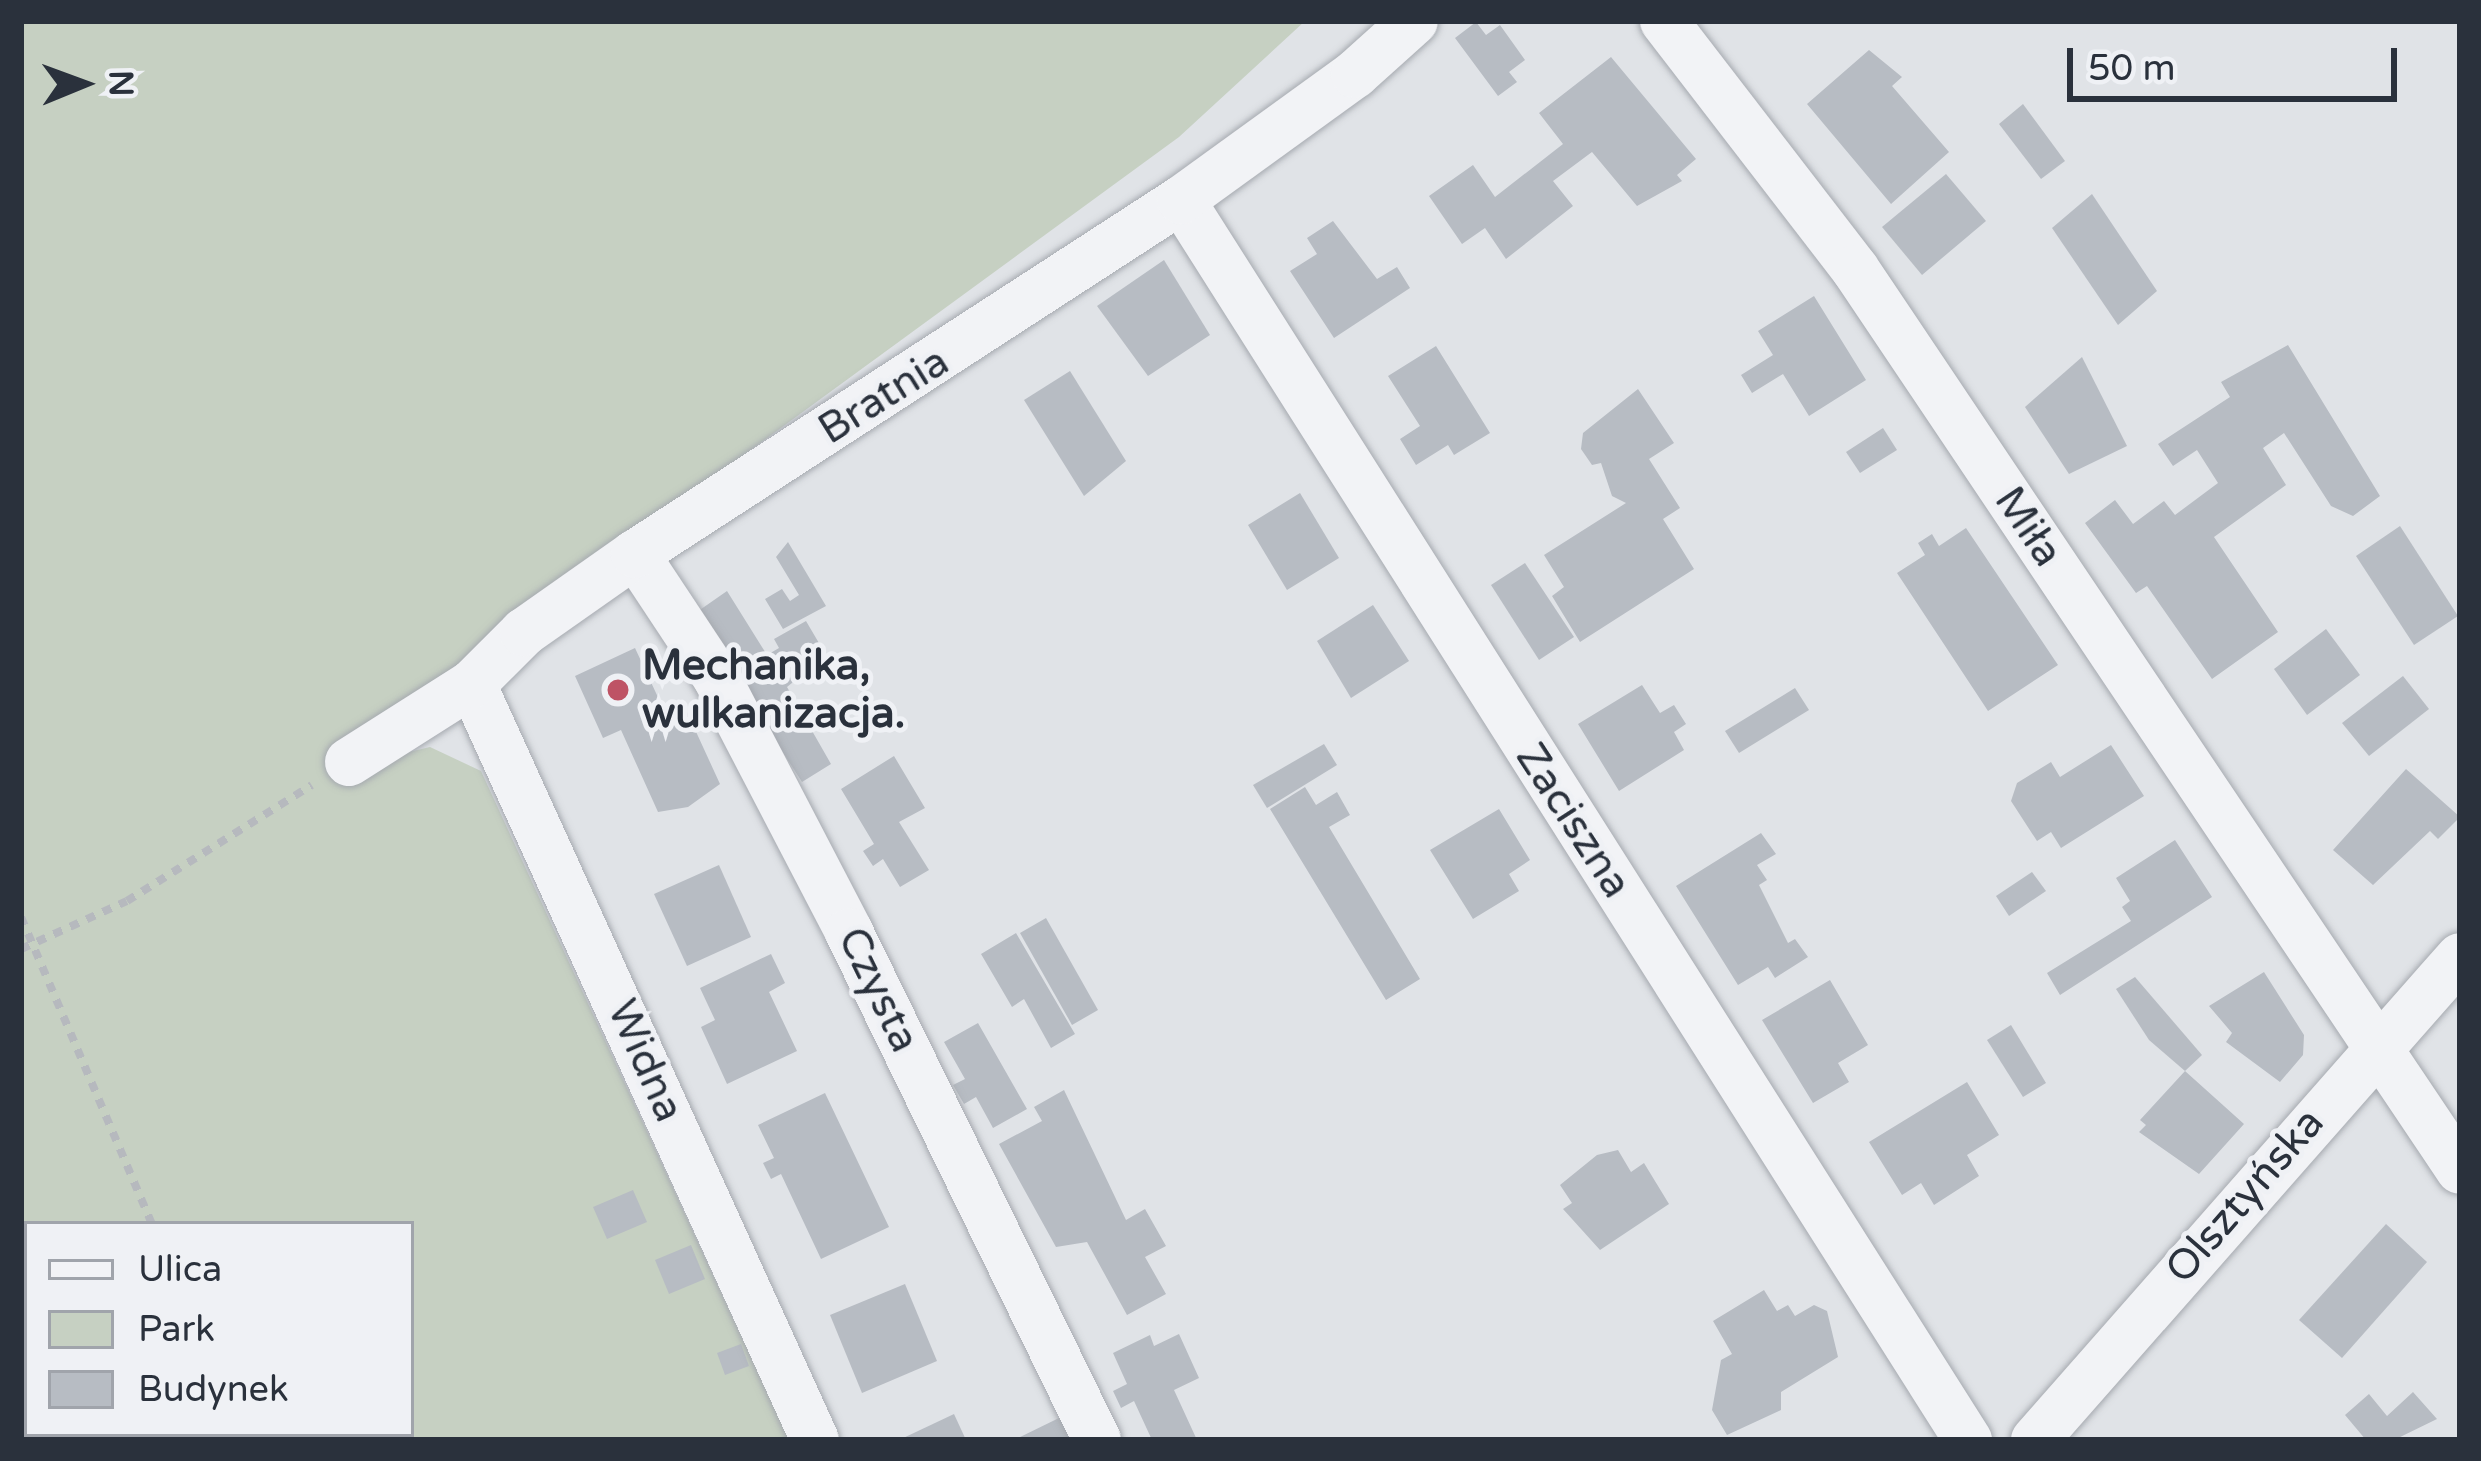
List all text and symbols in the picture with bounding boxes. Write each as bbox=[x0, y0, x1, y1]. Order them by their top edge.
north arrow bbox=[24, 24, 144, 144]
scale bar bbox=[2073, 24, 2403, 98]
text: 50 m bbox=[2088, 47, 2176, 90]
text: N bbox=[101, 70, 140, 97]
street label: Bratnia bbox=[810, 337, 958, 455]
street label: Miła bbox=[1983, 478, 2073, 576]
place label: Mechanika, wulkanizacja. bbox=[642, 641, 906, 740]
marker: Mechanika, wulkanizacja. bbox=[605, 677, 631, 703]
street label: Zaciszna bbox=[1505, 735, 1641, 907]
street label: Czysta bbox=[826, 919, 930, 1061]
street label: Widna bbox=[596, 992, 694, 1130]
street label: Olsztyńska bbox=[2155, 1098, 2335, 1294]
legend bbox=[24, 1221, 414, 1437]
text: Ulica bbox=[138, 1248, 222, 1291]
text: Park bbox=[138, 1308, 215, 1351]
text: Budynek bbox=[138, 1368, 289, 1411]

